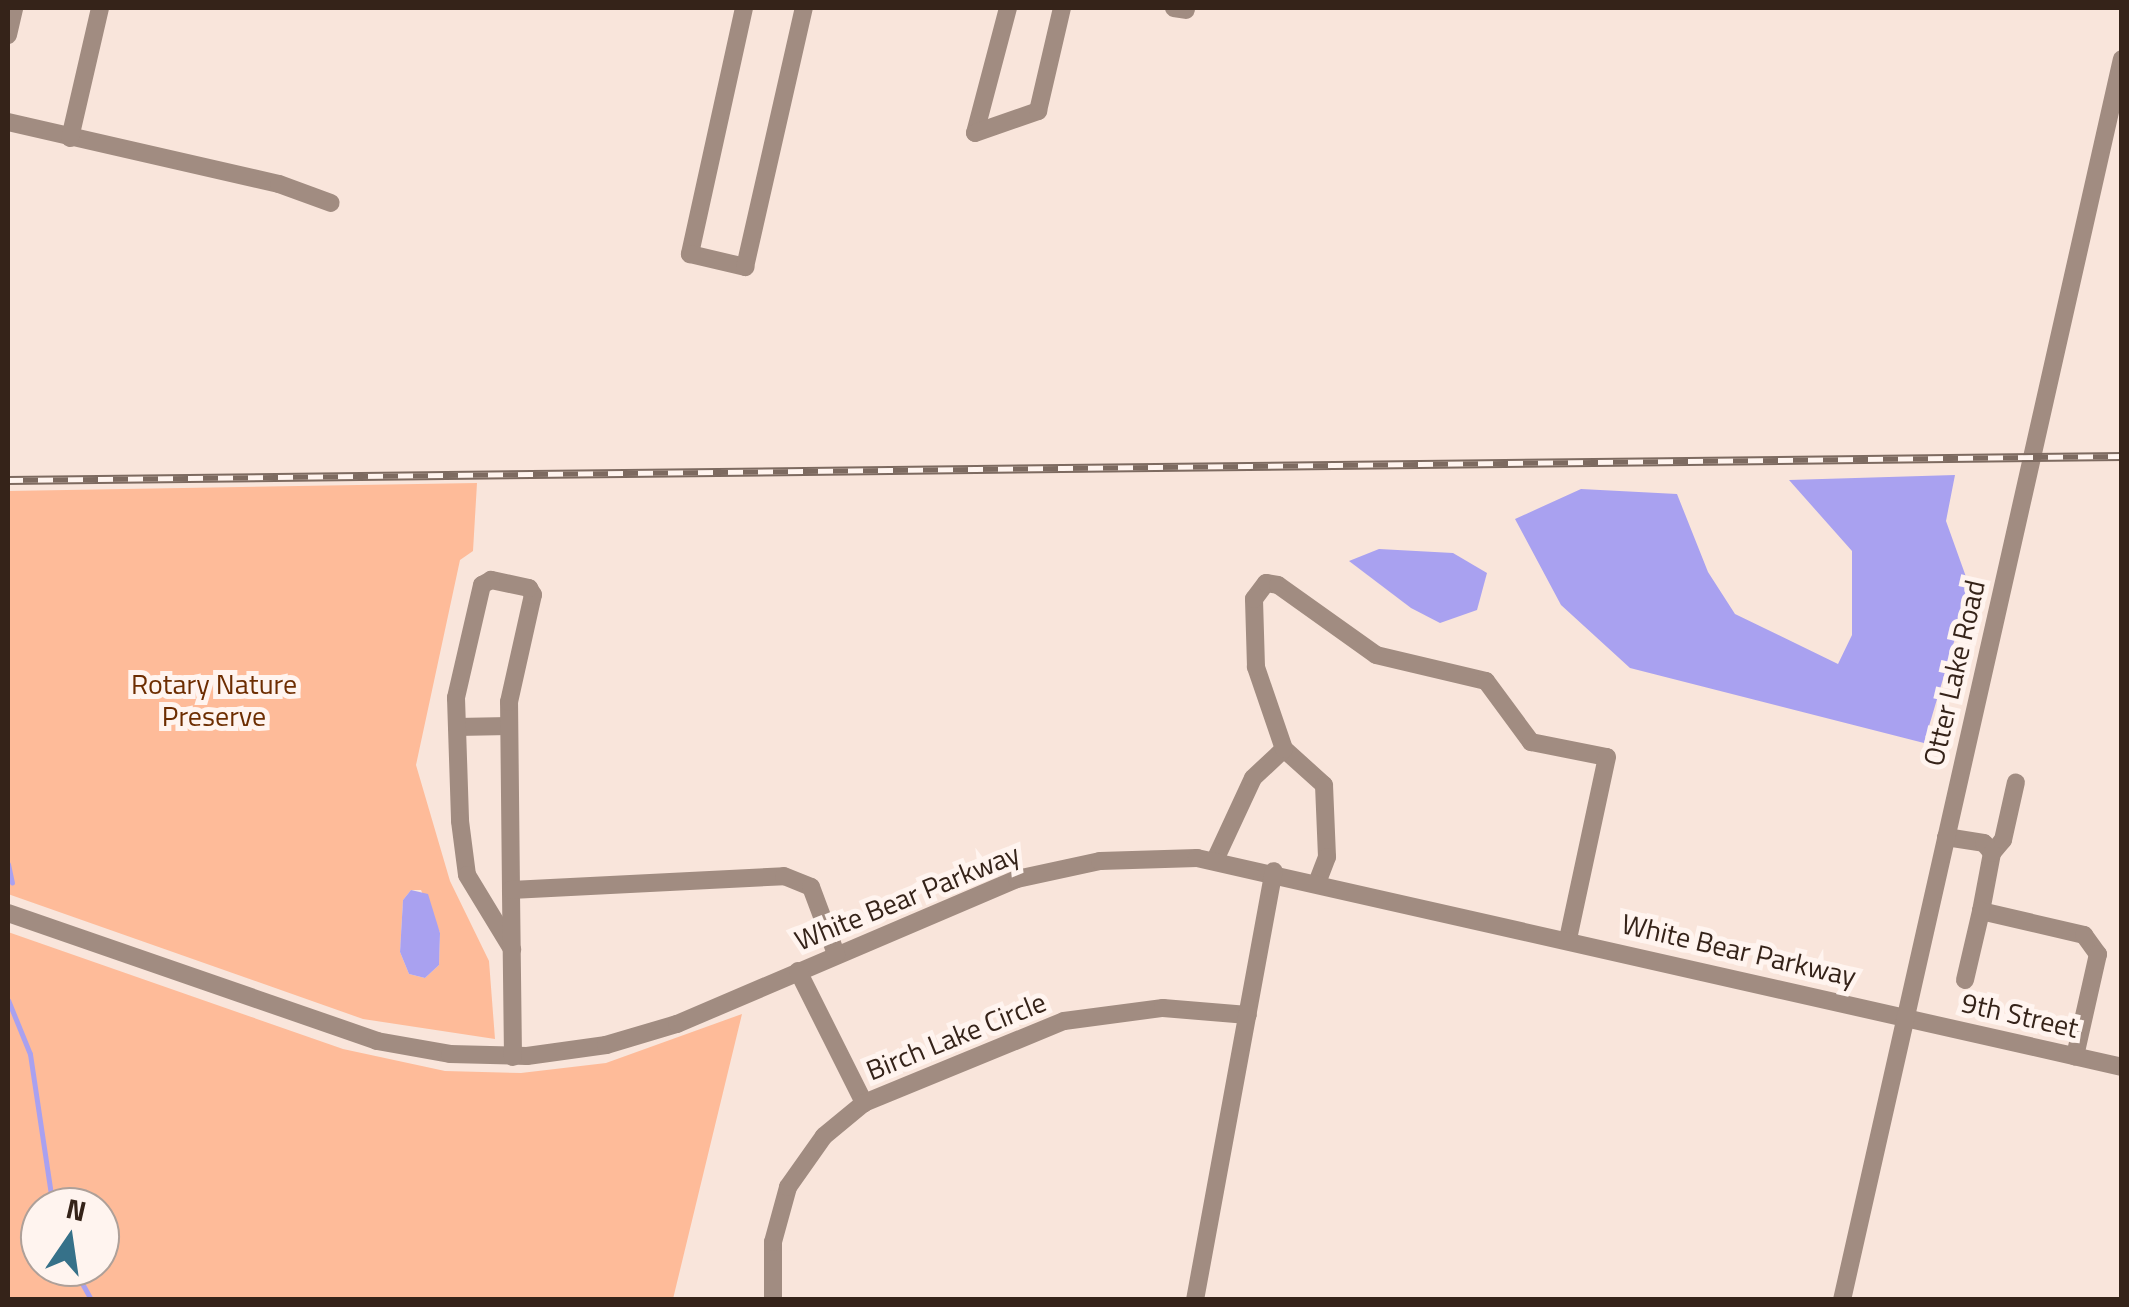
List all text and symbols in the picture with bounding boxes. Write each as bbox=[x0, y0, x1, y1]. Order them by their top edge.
street label: Otter Lake Road bbox=[1916, 577, 1992, 769]
park label: Rotary Nature Preserve bbox=[131, 667, 297, 733]
street label: White Bear Parkway bbox=[790, 837, 1024, 957]
street label: White Bear Parkway bbox=[1619, 907, 1859, 993]
street label: Birch Lake Circle bbox=[861, 985, 1051, 1087]
street label: 9th Street bbox=[1958, 985, 2082, 1045]
text: N bbox=[62, 1186, 91, 1232]
north arrow bbox=[20, 1187, 120, 1287]

